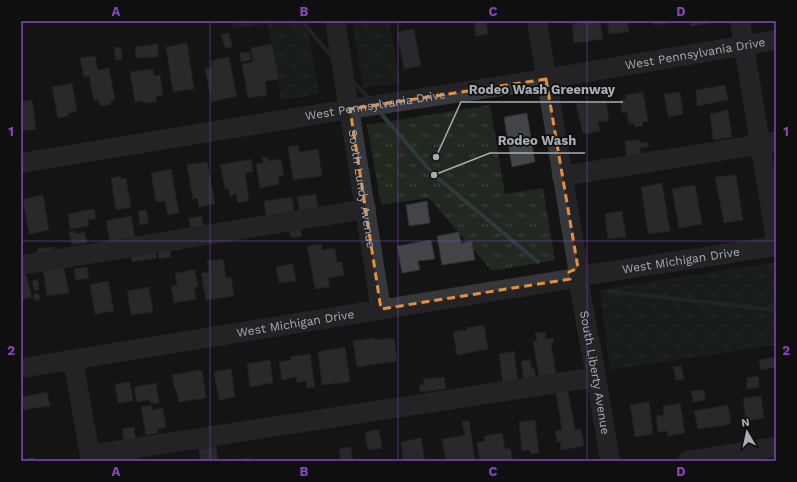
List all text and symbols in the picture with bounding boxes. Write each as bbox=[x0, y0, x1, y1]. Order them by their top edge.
text: A bbox=[112, 4, 121, 19]
text: B bbox=[300, 4, 309, 19]
text: C bbox=[489, 4, 498, 19]
text: D bbox=[676, 4, 686, 19]
street label: West Pennsylvania Drive bbox=[624, 35, 767, 72]
callout: Rodeo Wash Greenway bbox=[461, 77, 623, 102]
text: Rodeo Wash Greenway bbox=[469, 82, 616, 97]
street label: West Pennsylvania Drive bbox=[304, 87, 447, 123]
text: 1 bbox=[8, 124, 14, 139]
text: 1 bbox=[783, 124, 789, 139]
street label: South Lundy Avenue bbox=[345, 128, 378, 249]
callout: Rodeo Wash bbox=[490, 128, 585, 153]
text: Rodeo Wash bbox=[498, 133, 576, 148]
street label: West Michigan Drive bbox=[621, 245, 741, 276]
street label: West Michigan Drive bbox=[236, 307, 355, 340]
street label: South Liberty Avenue bbox=[577, 310, 612, 436]
text: 2 bbox=[7, 343, 15, 358]
text: 2 bbox=[782, 343, 790, 358]
north arrow bbox=[727, 412, 767, 452]
text: N bbox=[740, 416, 751, 430]
text: A bbox=[112, 464, 121, 479]
text: B bbox=[300, 464, 309, 479]
text: C bbox=[489, 464, 498, 479]
text: D bbox=[676, 464, 686, 479]

